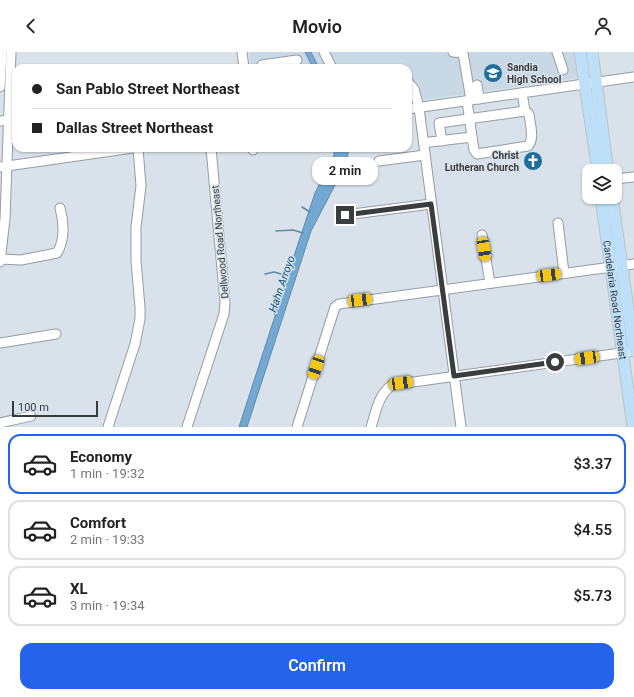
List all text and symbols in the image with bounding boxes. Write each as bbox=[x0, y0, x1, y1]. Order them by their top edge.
icon: back bbox=[20, 15, 42, 37]
icon: person bbox=[592, 15, 614, 37]
text: Movio bbox=[292, 16, 342, 37]
school or university icon: Sandia High School bbox=[482, 62, 504, 84]
place label: Sandia High School bbox=[507, 62, 562, 85]
text: San Pablo Street Northeast bbox=[56, 80, 240, 98]
text: Dallas Street Northeast bbox=[56, 119, 213, 137]
place label: Christ Lutheran Church bbox=[445, 150, 520, 173]
church icon: Christ Lutheran Church bbox=[522, 150, 544, 172]
callout: 2 min bbox=[312, 157, 378, 185]
text: 2 min bbox=[329, 163, 361, 178]
map controls bbox=[582, 164, 622, 204]
button: layers bbox=[582, 164, 622, 204]
street label: Dellwood Road Northeast bbox=[210, 185, 230, 299]
route end bbox=[336, 206, 354, 224]
car bbox=[476, 236, 492, 262]
street label: Candelaria Road Northeast bbox=[602, 240, 629, 360]
water label: Hahn Arroyo bbox=[266, 254, 298, 314]
car bbox=[536, 268, 562, 282]
car bbox=[347, 293, 373, 307]
car bbox=[574, 350, 600, 366]
route start bbox=[546, 353, 564, 371]
car bbox=[307, 354, 325, 380]
car bbox=[388, 375, 414, 391]
scale bar bbox=[12, 399, 98, 418]
text: 100 m bbox=[18, 401, 49, 414]
icon: car bbox=[22, 446, 58, 482]
text: Economy bbox=[70, 448, 132, 466]
text: $3.37 bbox=[573, 455, 612, 473]
text: 1 min · 19:32 bbox=[70, 466, 145, 481]
icon: car bbox=[22, 512, 58, 548]
text: Comfort bbox=[70, 514, 126, 532]
text: $4.55 bbox=[573, 521, 612, 539]
text: 2 min · 19:33 bbox=[70, 532, 145, 547]
icon: car bbox=[22, 578, 58, 614]
text: XL bbox=[70, 580, 88, 598]
text: $5.73 bbox=[573, 587, 612, 605]
text: 3 min · 19:34 bbox=[70, 598, 145, 613]
button: Confirm bbox=[20, 643, 614, 689]

